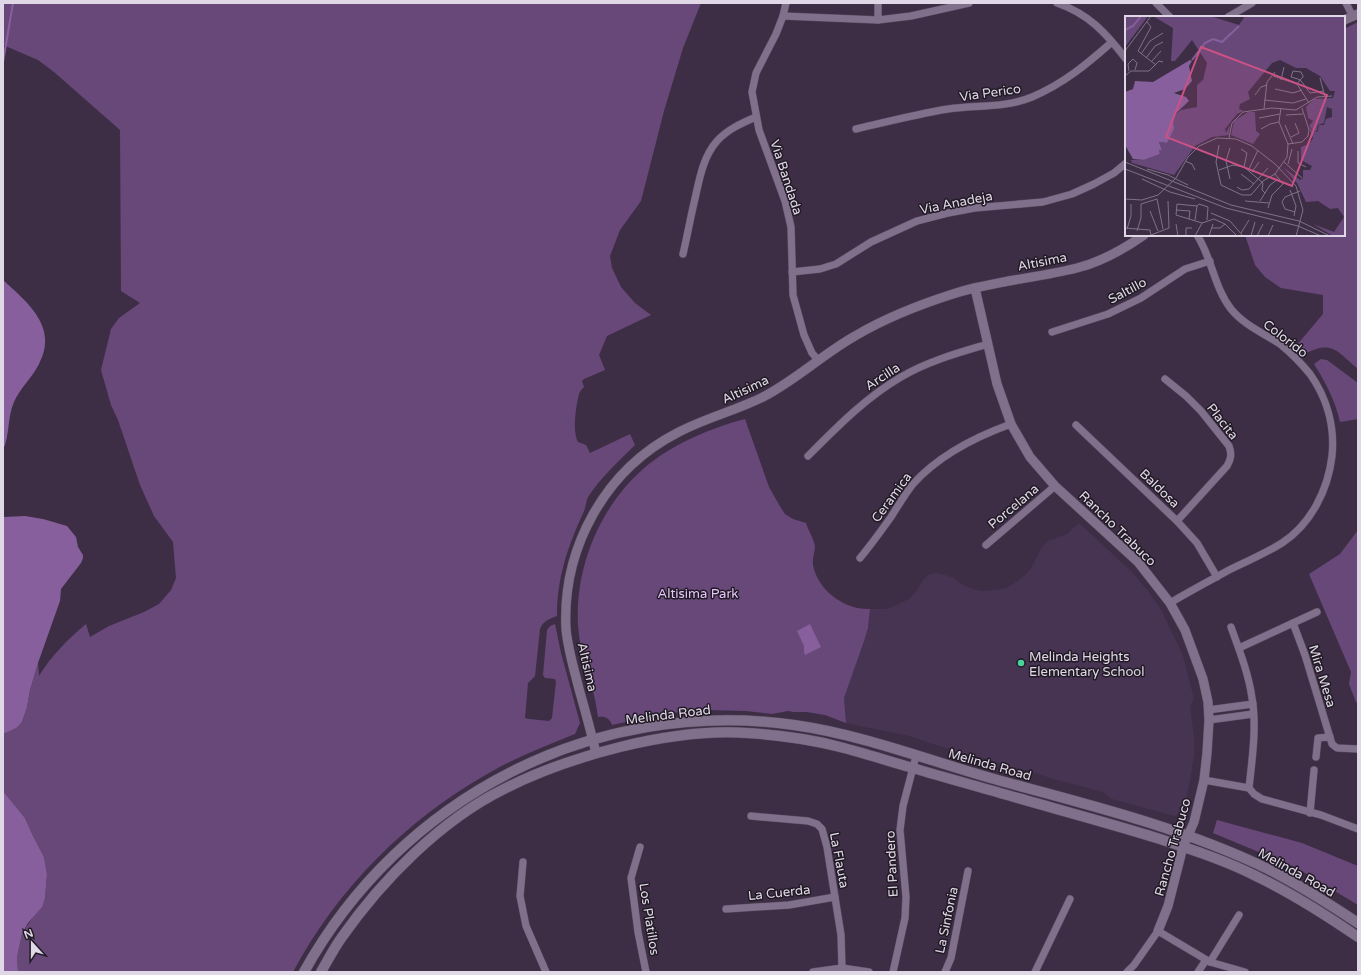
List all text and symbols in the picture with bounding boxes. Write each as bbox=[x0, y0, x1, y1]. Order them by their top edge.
inset map bbox=[1125, 16, 1345, 236]
street label: Via Perico bbox=[958, 81, 1022, 105]
street label: Via Bandada bbox=[766, 138, 806, 217]
street label: Via Anadeja bbox=[918, 188, 994, 218]
street label: Altisima bbox=[1016, 249, 1068, 275]
street label: Saltillo bbox=[1106, 274, 1149, 308]
street label: Colorido bbox=[1260, 316, 1311, 361]
street label: Arcilla bbox=[862, 360, 903, 394]
street label: Altisima bbox=[719, 372, 771, 408]
street label: Placita bbox=[1203, 400, 1241, 443]
street label: Baldosa bbox=[1136, 466, 1183, 512]
street label: Ceramica bbox=[868, 469, 915, 526]
street label: Porcelana bbox=[985, 481, 1042, 533]
street label: Rancho Trabuco bbox=[1075, 488, 1159, 570]
park label: Altisima Park bbox=[658, 586, 738, 602]
street label: Altisima bbox=[574, 641, 600, 693]
street label: Mira Mesa bbox=[1305, 643, 1339, 710]
place label: Melinda Heights Elementary School bbox=[1029, 649, 1144, 680]
marker: Melinda Heights Elementary School bbox=[1016, 658, 1026, 668]
street label: Melinda Road bbox=[625, 702, 712, 728]
street label: Melinda Road bbox=[946, 745, 1033, 784]
street label: Rancho Trabuco bbox=[1151, 796, 1195, 898]
street label: El Pandero bbox=[882, 830, 902, 898]
street label: La Flauta bbox=[826, 831, 852, 890]
street label: Melinda Road bbox=[1255, 845, 1338, 901]
street label: Los Platillos bbox=[635, 882, 663, 956]
street label: La Cuerda bbox=[747, 882, 811, 904]
street label: La Sinfonia bbox=[932, 885, 962, 955]
north arrow bbox=[12, 923, 52, 963]
text: N bbox=[22, 926, 35, 942]

